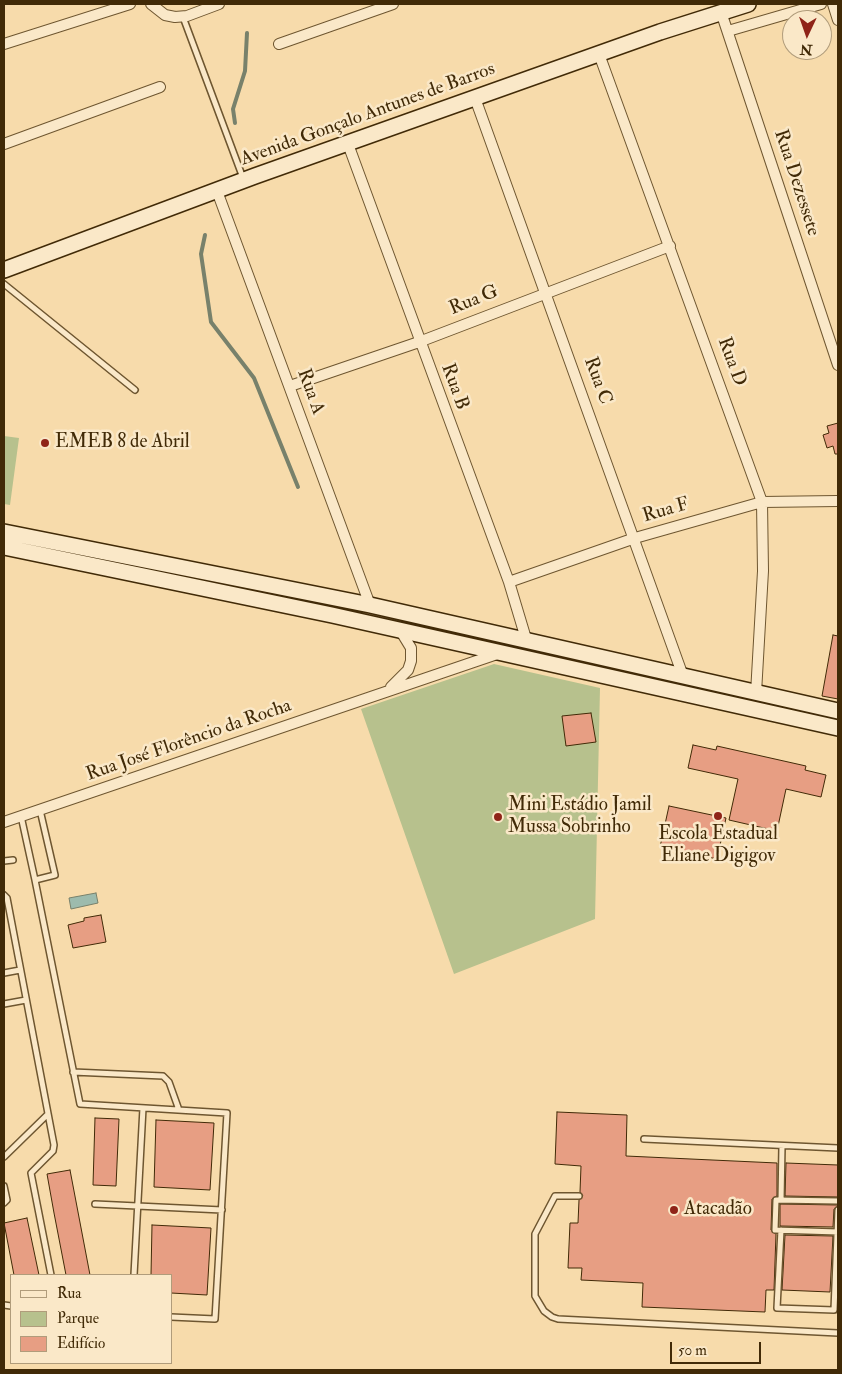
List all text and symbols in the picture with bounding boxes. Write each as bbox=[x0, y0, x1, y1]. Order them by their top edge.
north arrow bbox=[782, 10, 832, 60]
text: N bbox=[800, 41, 813, 58]
street label: Avenida Gonçalo Antunes de Barros bbox=[238, 58, 498, 172]
street label: Rua Dezessete bbox=[768, 127, 824, 239]
street label: Rua G bbox=[446, 281, 502, 321]
street label: Rua D bbox=[712, 334, 750, 390]
street label: Rua C bbox=[578, 354, 616, 408]
street label: Rua B bbox=[435, 361, 473, 413]
street label: Rua A bbox=[291, 366, 329, 418]
place label: EMEB 8 de Abril bbox=[55, 432, 190, 454]
marker: EMEB 8 de Abril bbox=[39, 437, 51, 449]
street label: Rua F bbox=[640, 494, 692, 528]
street label: Rua José Florêncio da Rocha bbox=[83, 695, 295, 787]
place label: Mini Estádio Jamil Mussa Sobrinho bbox=[508, 795, 652, 839]
marker: Escola Estadual Eliane Digigov bbox=[712, 810, 724, 822]
marker: Mini Estádio Jamil Mussa Sobrinho bbox=[492, 811, 504, 823]
place label: Escola Estadual Eliane Digigov bbox=[658, 824, 778, 868]
place label: Atacadão bbox=[684, 1199, 752, 1221]
marker: Atacadão bbox=[668, 1204, 680, 1216]
legend bbox=[10, 1274, 172, 1364]
text: Rua bbox=[57, 1284, 82, 1303]
text: Parque bbox=[57, 1309, 99, 1328]
scale bar bbox=[672, 1332, 763, 1364]
text: Edifício bbox=[57, 1334, 105, 1353]
text: 50 m bbox=[678, 1341, 707, 1360]

